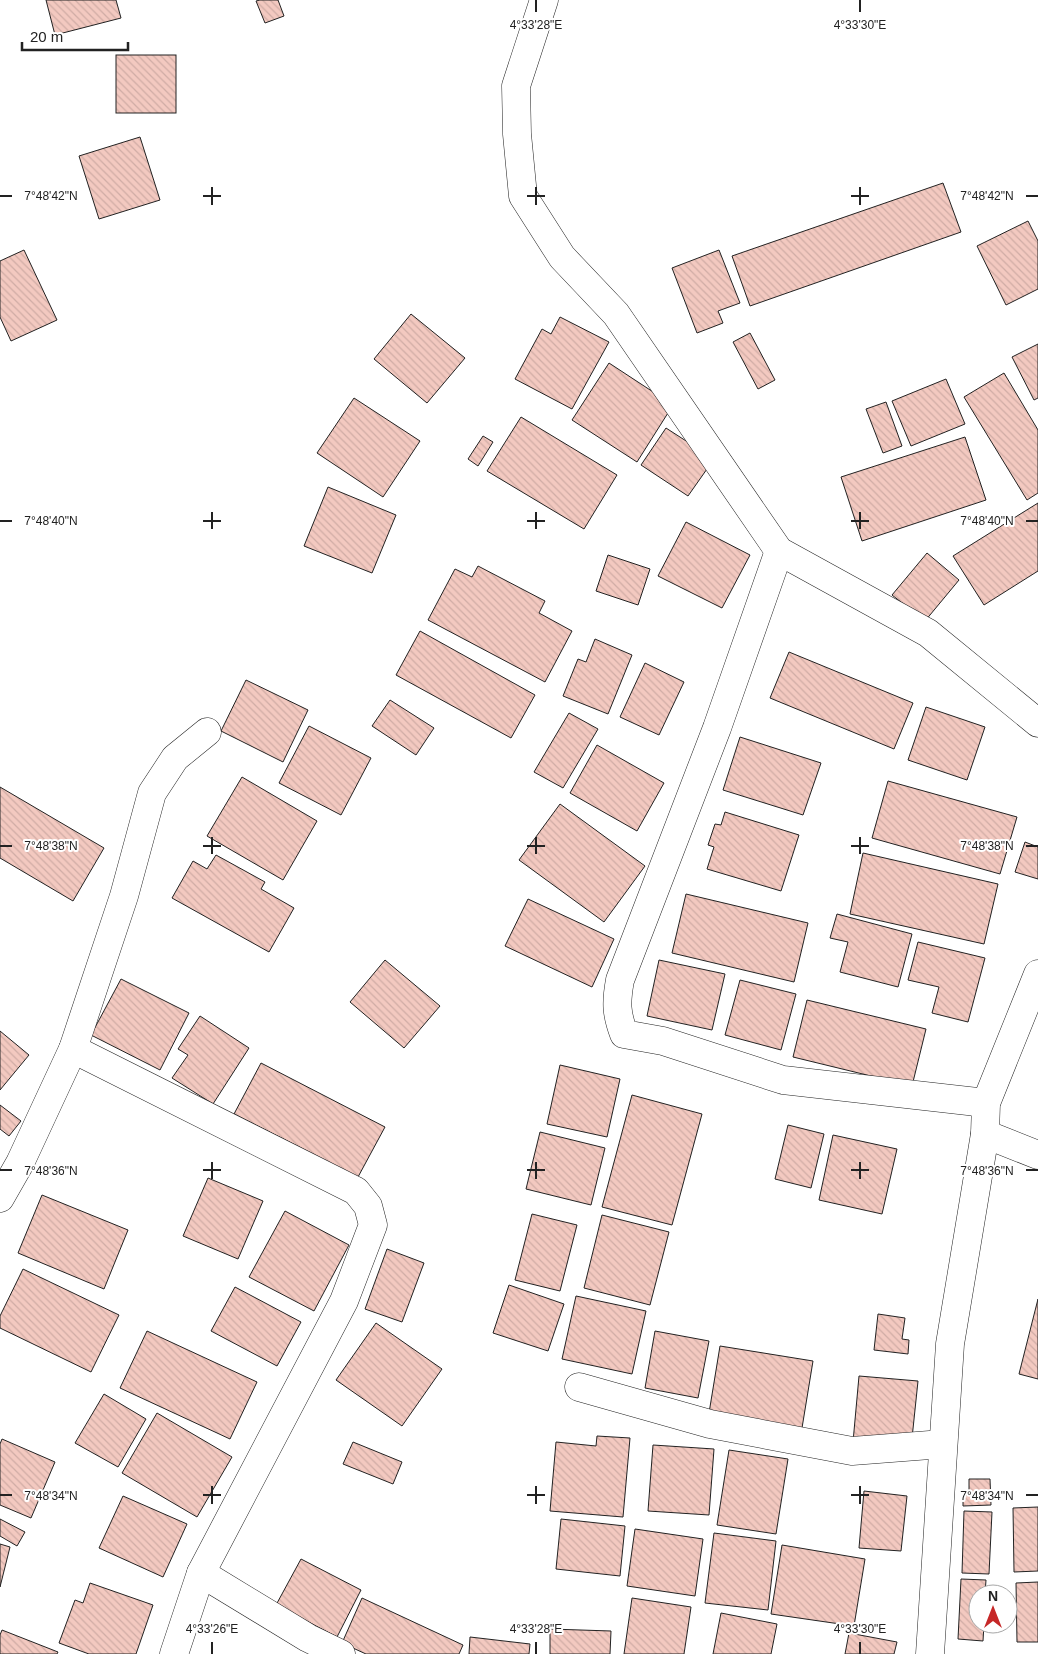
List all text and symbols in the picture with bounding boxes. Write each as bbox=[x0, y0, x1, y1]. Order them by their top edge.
text: 4°33'28"E bbox=[510, 18, 562, 32]
text: 4°33'30"E bbox=[834, 18, 886, 32]
scale bar bbox=[22, 20, 129, 52]
text: 20 m bbox=[30, 28, 63, 45]
text: 7°48'42"N bbox=[24, 189, 78, 203]
text: 7°48'42"N bbox=[960, 189, 1014, 203]
text: 7°48'40"N bbox=[24, 514, 78, 528]
text: 7°48'40"N bbox=[960, 514, 1014, 528]
text: 7°48'38"N bbox=[24, 839, 78, 853]
text: 7°48'38"N bbox=[960, 839, 1014, 853]
text: 7°48'36"N bbox=[24, 1164, 78, 1178]
text: 7°48'36"N bbox=[960, 1164, 1014, 1178]
text: 7°48'34"N bbox=[24, 1489, 78, 1503]
text: 7°48'34"N bbox=[960, 1489, 1014, 1503]
north arrow bbox=[968, 1584, 1018, 1634]
text: N bbox=[988, 1588, 998, 1604]
text: 4°33'26"E bbox=[186, 1622, 238, 1636]
text: 4°33'28"E bbox=[510, 1622, 562, 1636]
text: 4°33'30"E bbox=[834, 1622, 886, 1636]

